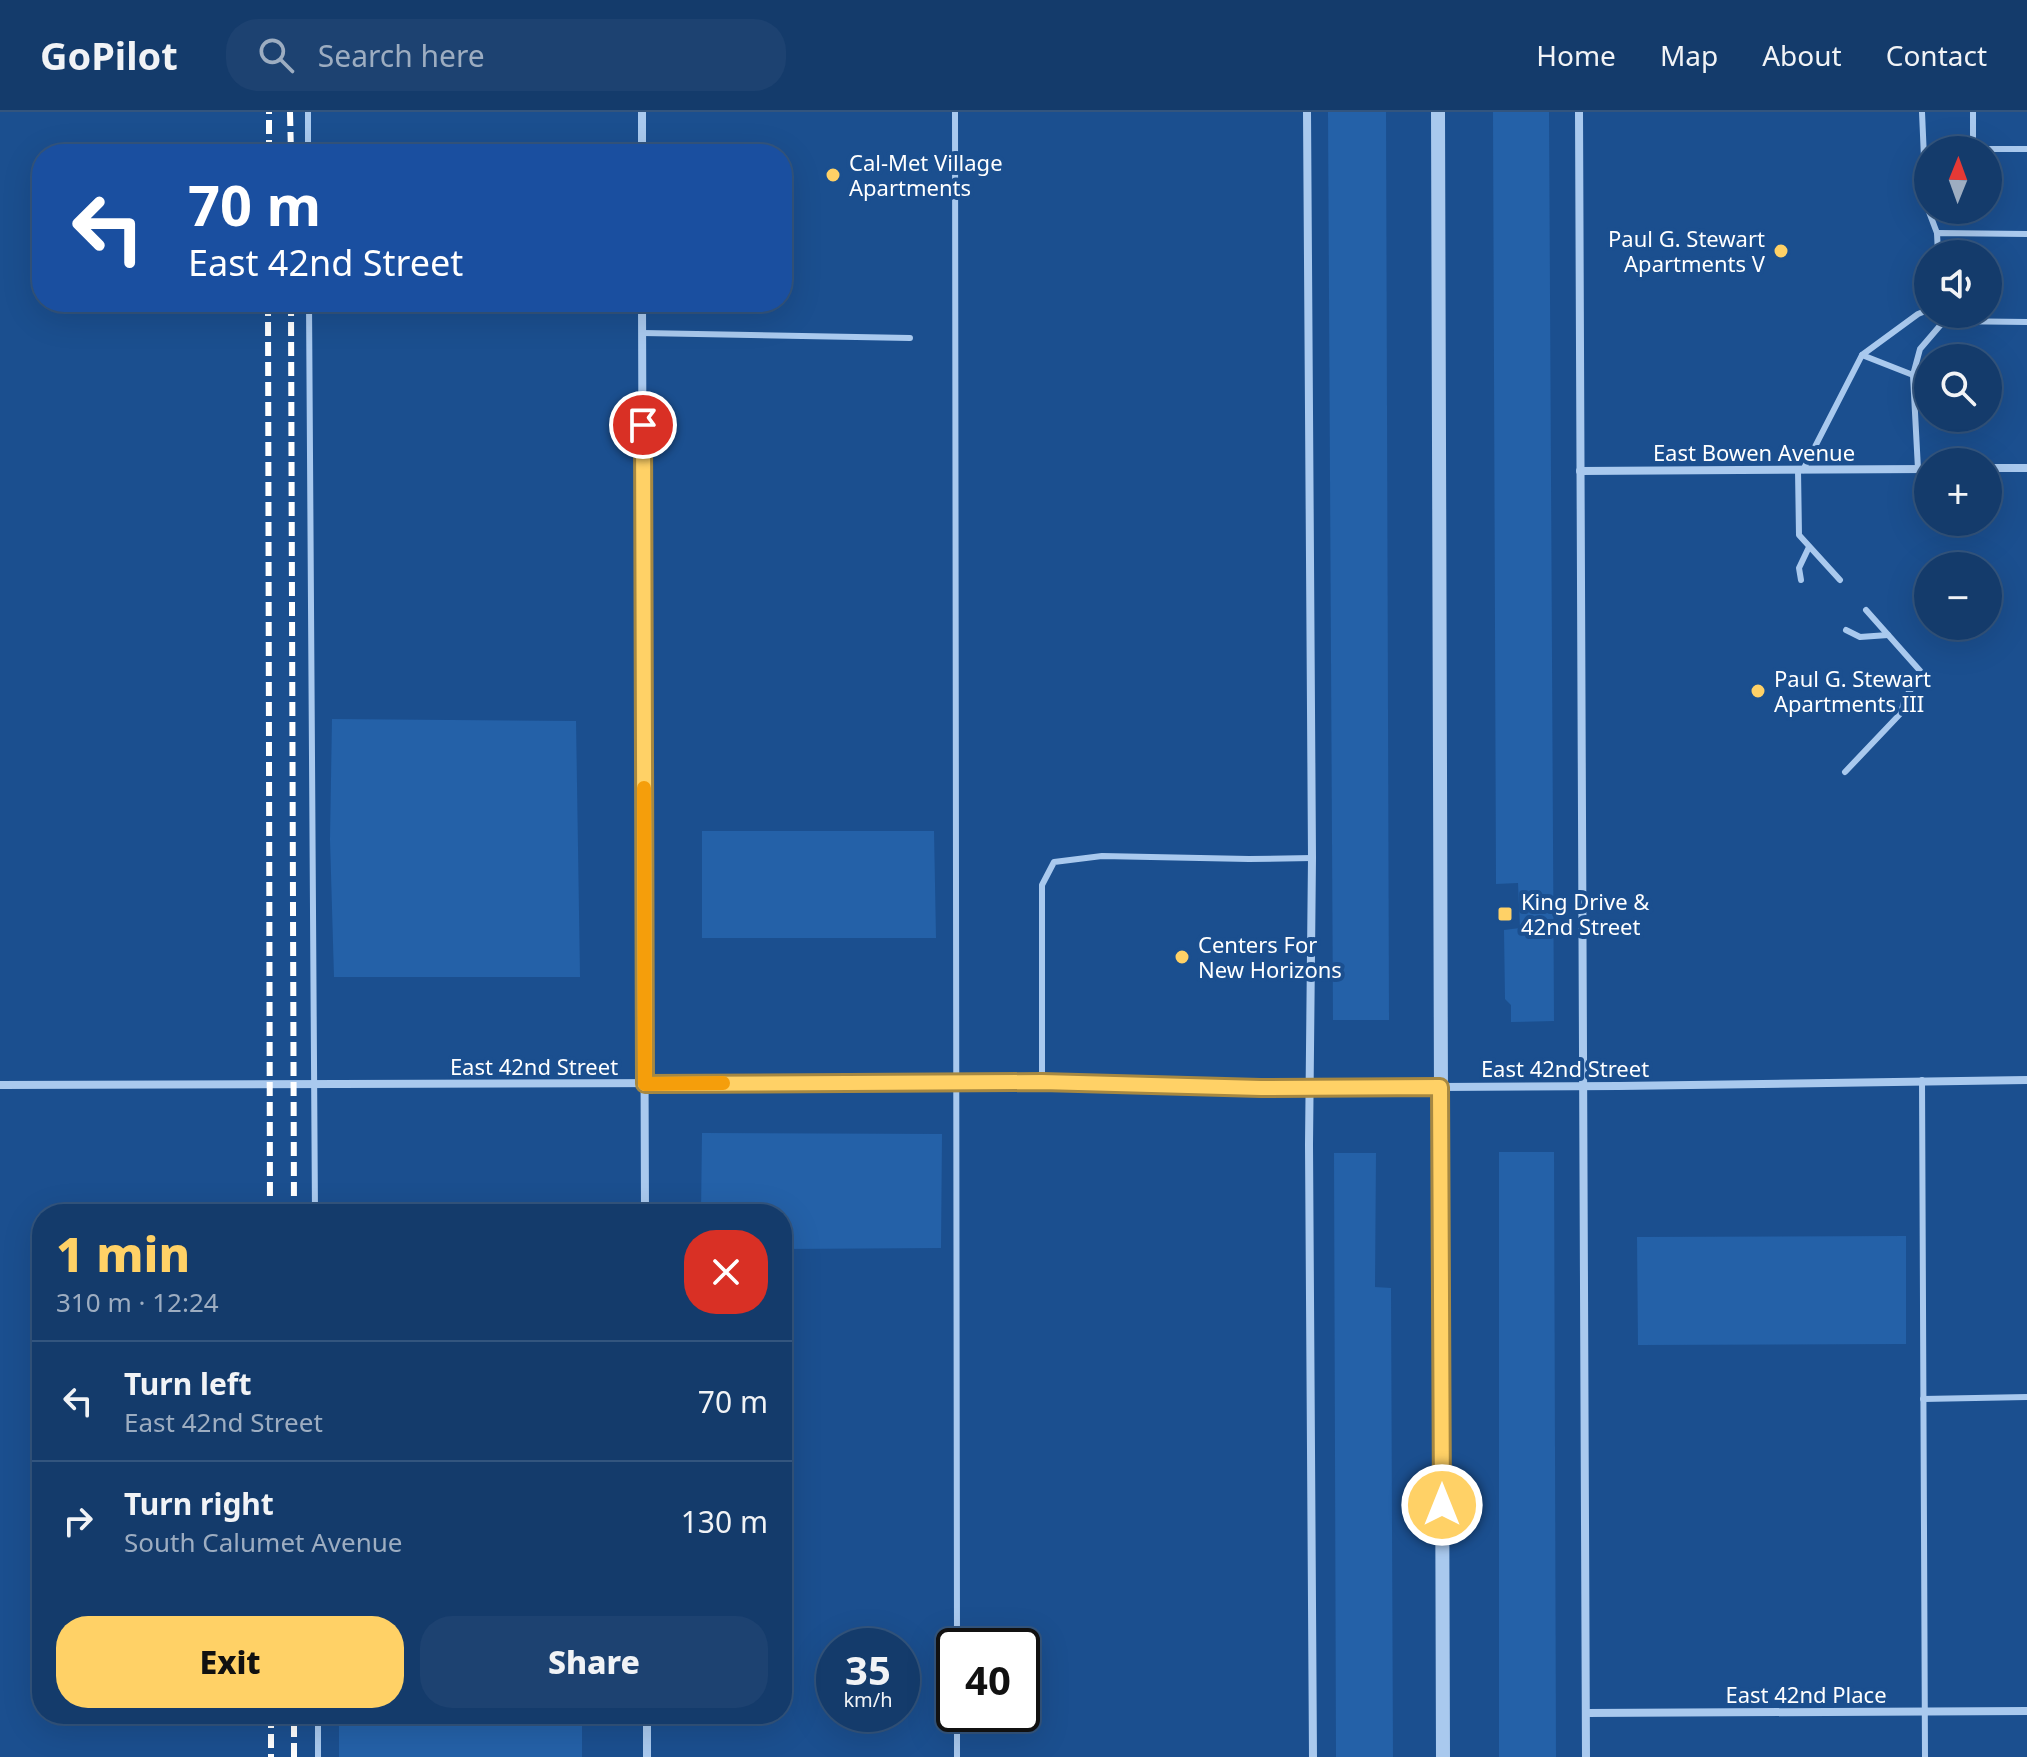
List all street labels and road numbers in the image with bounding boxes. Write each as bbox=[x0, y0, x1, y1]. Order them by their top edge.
street label: East Bowen Avenue bbox=[1653, 437, 1855, 467]
street label: East 42nd Street bbox=[450, 1051, 618, 1081]
street label: East 42nd Street bbox=[1481, 1053, 1649, 1083]
street label: East 42nd Place bbox=[1725, 1679, 1887, 1709]

